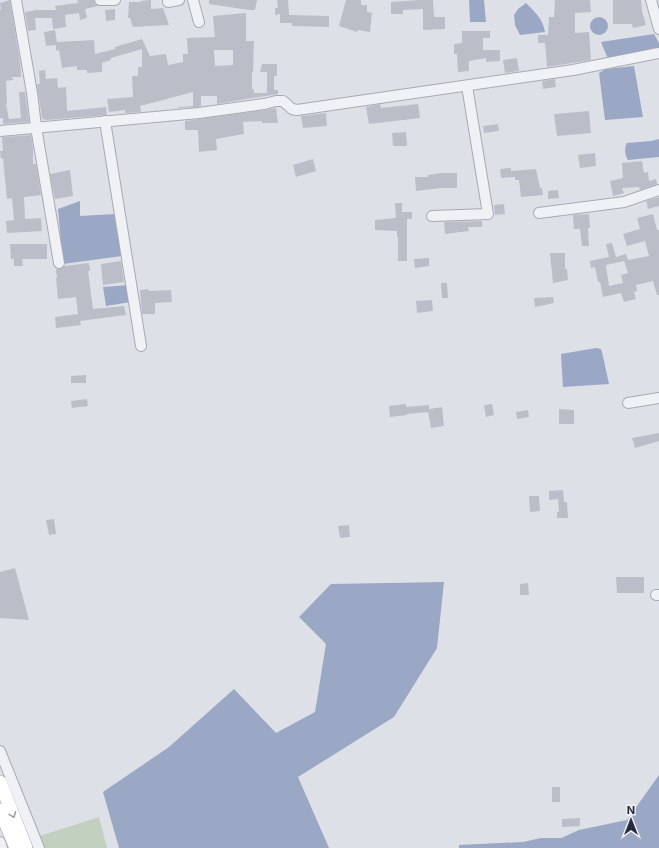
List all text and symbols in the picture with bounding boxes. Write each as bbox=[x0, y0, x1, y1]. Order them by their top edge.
north arrow bbox=[611, 800, 651, 840]
text: N bbox=[627, 803, 635, 817]
one-way arrow bbox=[9, 811, 17, 818]

